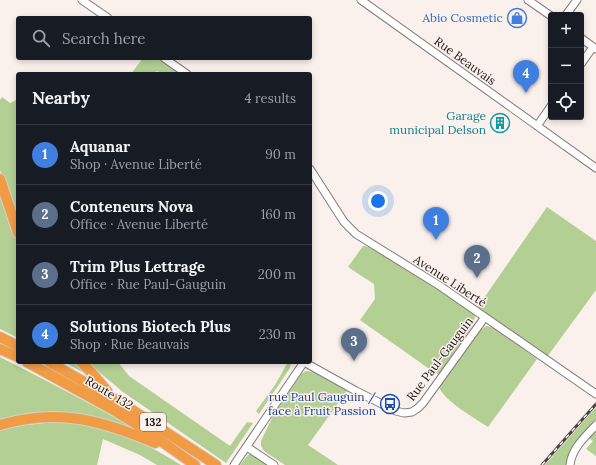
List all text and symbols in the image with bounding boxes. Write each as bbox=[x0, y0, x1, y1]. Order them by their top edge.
shop icon: Abio Cosmetic bbox=[506, 7, 528, 29]
place label: Abio Cosmetic bbox=[421, 10, 503, 25]
map controls bbox=[548, 12, 584, 120]
button: + bbox=[548, 12, 584, 48]
search box bbox=[16, 16, 312, 60]
icon: search bbox=[30, 27, 52, 49]
text: Search here bbox=[62, 29, 145, 48]
street label: Rue Beauvais bbox=[432, 33, 499, 88]
button: − bbox=[548, 48, 584, 84]
pin: 4 bbox=[513, 60, 539, 93]
button: locate bbox=[548, 84, 584, 120]
text: Nearby bbox=[32, 87, 90, 109]
text: 4 results bbox=[245, 90, 296, 107]
place label: Garage municipal Delson bbox=[389, 108, 486, 137]
building icon: Garage municipal Delson bbox=[489, 112, 511, 134]
text: Aquanar bbox=[70, 137, 130, 156]
text: 1 bbox=[42, 146, 48, 163]
text: 90 m bbox=[265, 146, 296, 163]
text: Shop · Avenue Liberté bbox=[70, 156, 202, 173]
your location bbox=[368, 191, 388, 211]
text: Conteneurs Nova bbox=[70, 197, 193, 216]
text: 2 bbox=[42, 206, 48, 223]
text: 160 m bbox=[261, 206, 296, 223]
pin: 1 bbox=[423, 207, 449, 240]
text: Office · Avenue Liberté bbox=[70, 216, 208, 233]
pin: 2 bbox=[464, 245, 490, 278]
street label: Avenue Liberté bbox=[410, 251, 490, 310]
text: Trim Plus Lettrage bbox=[70, 257, 205, 276]
text: 3 bbox=[41, 266, 49, 283]
text: 200 m bbox=[258, 266, 296, 283]
text: Office · Rue Paul-Gauguin bbox=[70, 276, 226, 293]
street label: Rue Paul-Gauguin bbox=[403, 314, 476, 403]
text: Solutions Biotech Plus bbox=[70, 317, 231, 336]
text: 4 bbox=[41, 326, 49, 343]
text: 230 m bbox=[259, 326, 296, 343]
pin: 3 bbox=[341, 328, 367, 361]
text: Shop · Rue Beauvais bbox=[70, 336, 189, 353]
street label: Route 132 bbox=[82, 372, 136, 413]
place label: rue Paul Gauguin / face à Fruit Passion bbox=[268, 389, 377, 418]
bus stop icon: rue Paul Gauguin / face à Fruit Passion bbox=[379, 393, 401, 415]
road number: 132 bbox=[140, 413, 166, 431]

